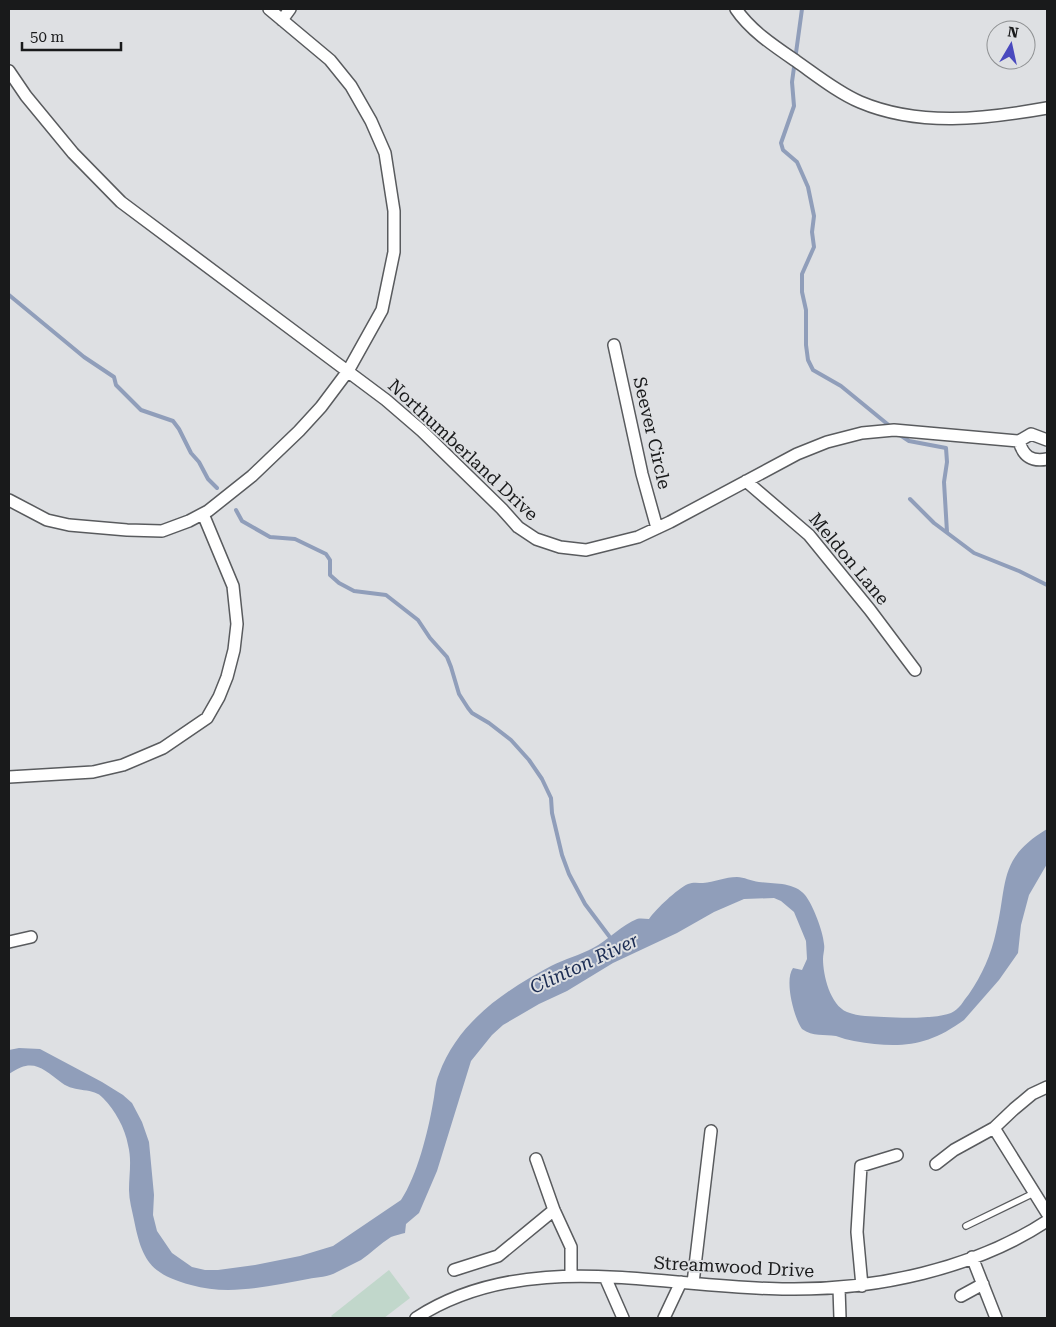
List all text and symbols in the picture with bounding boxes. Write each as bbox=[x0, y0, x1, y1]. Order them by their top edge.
scale bar bbox=[22, 20, 121, 52]
north arrow bbox=[986, 20, 1036, 70]
text: N bbox=[1006, 23, 1020, 41]
text: 50 m bbox=[30, 28, 65, 46]
street label: Northumberland Drive bbox=[384, 375, 543, 525]
street label: Seever Circle bbox=[629, 375, 676, 491]
street label: Meldon Lane bbox=[805, 508, 894, 609]
water label: Clinton River bbox=[526, 928, 642, 999]
street label: Streamwood Drive bbox=[653, 1252, 815, 1281]

